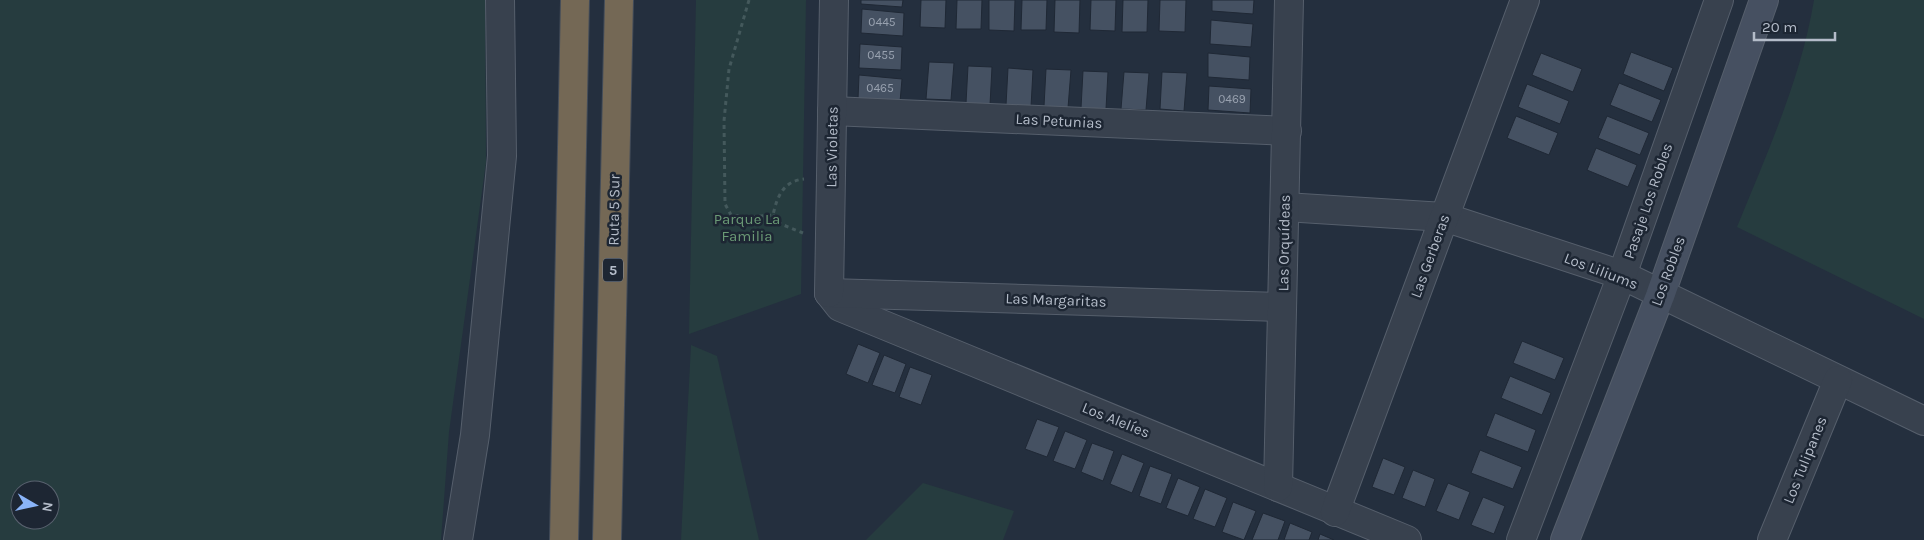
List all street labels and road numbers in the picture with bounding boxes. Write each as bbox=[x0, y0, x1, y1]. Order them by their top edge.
street label: Las Violetas bbox=[822, 106, 842, 188]
street label: Las Petunias bbox=[1015, 110, 1103, 132]
street label: Pasaje Los Robles bbox=[1620, 141, 1676, 261]
street label: Ruta 5 Sur bbox=[604, 174, 624, 246]
street label: Las Orquídeas bbox=[1274, 194, 1294, 292]
street label: Las Gerberas bbox=[1407, 212, 1453, 300]
street label: Los Robles bbox=[1647, 234, 1689, 308]
street label: Los Liliums bbox=[1561, 249, 1641, 293]
road number: 5 bbox=[603, 258, 623, 282]
street label: Las Margaritas bbox=[1005, 289, 1107, 311]
street label: Los Alelíes bbox=[1080, 398, 1152, 442]
street label: Los Tulipanes bbox=[1779, 414, 1831, 506]

